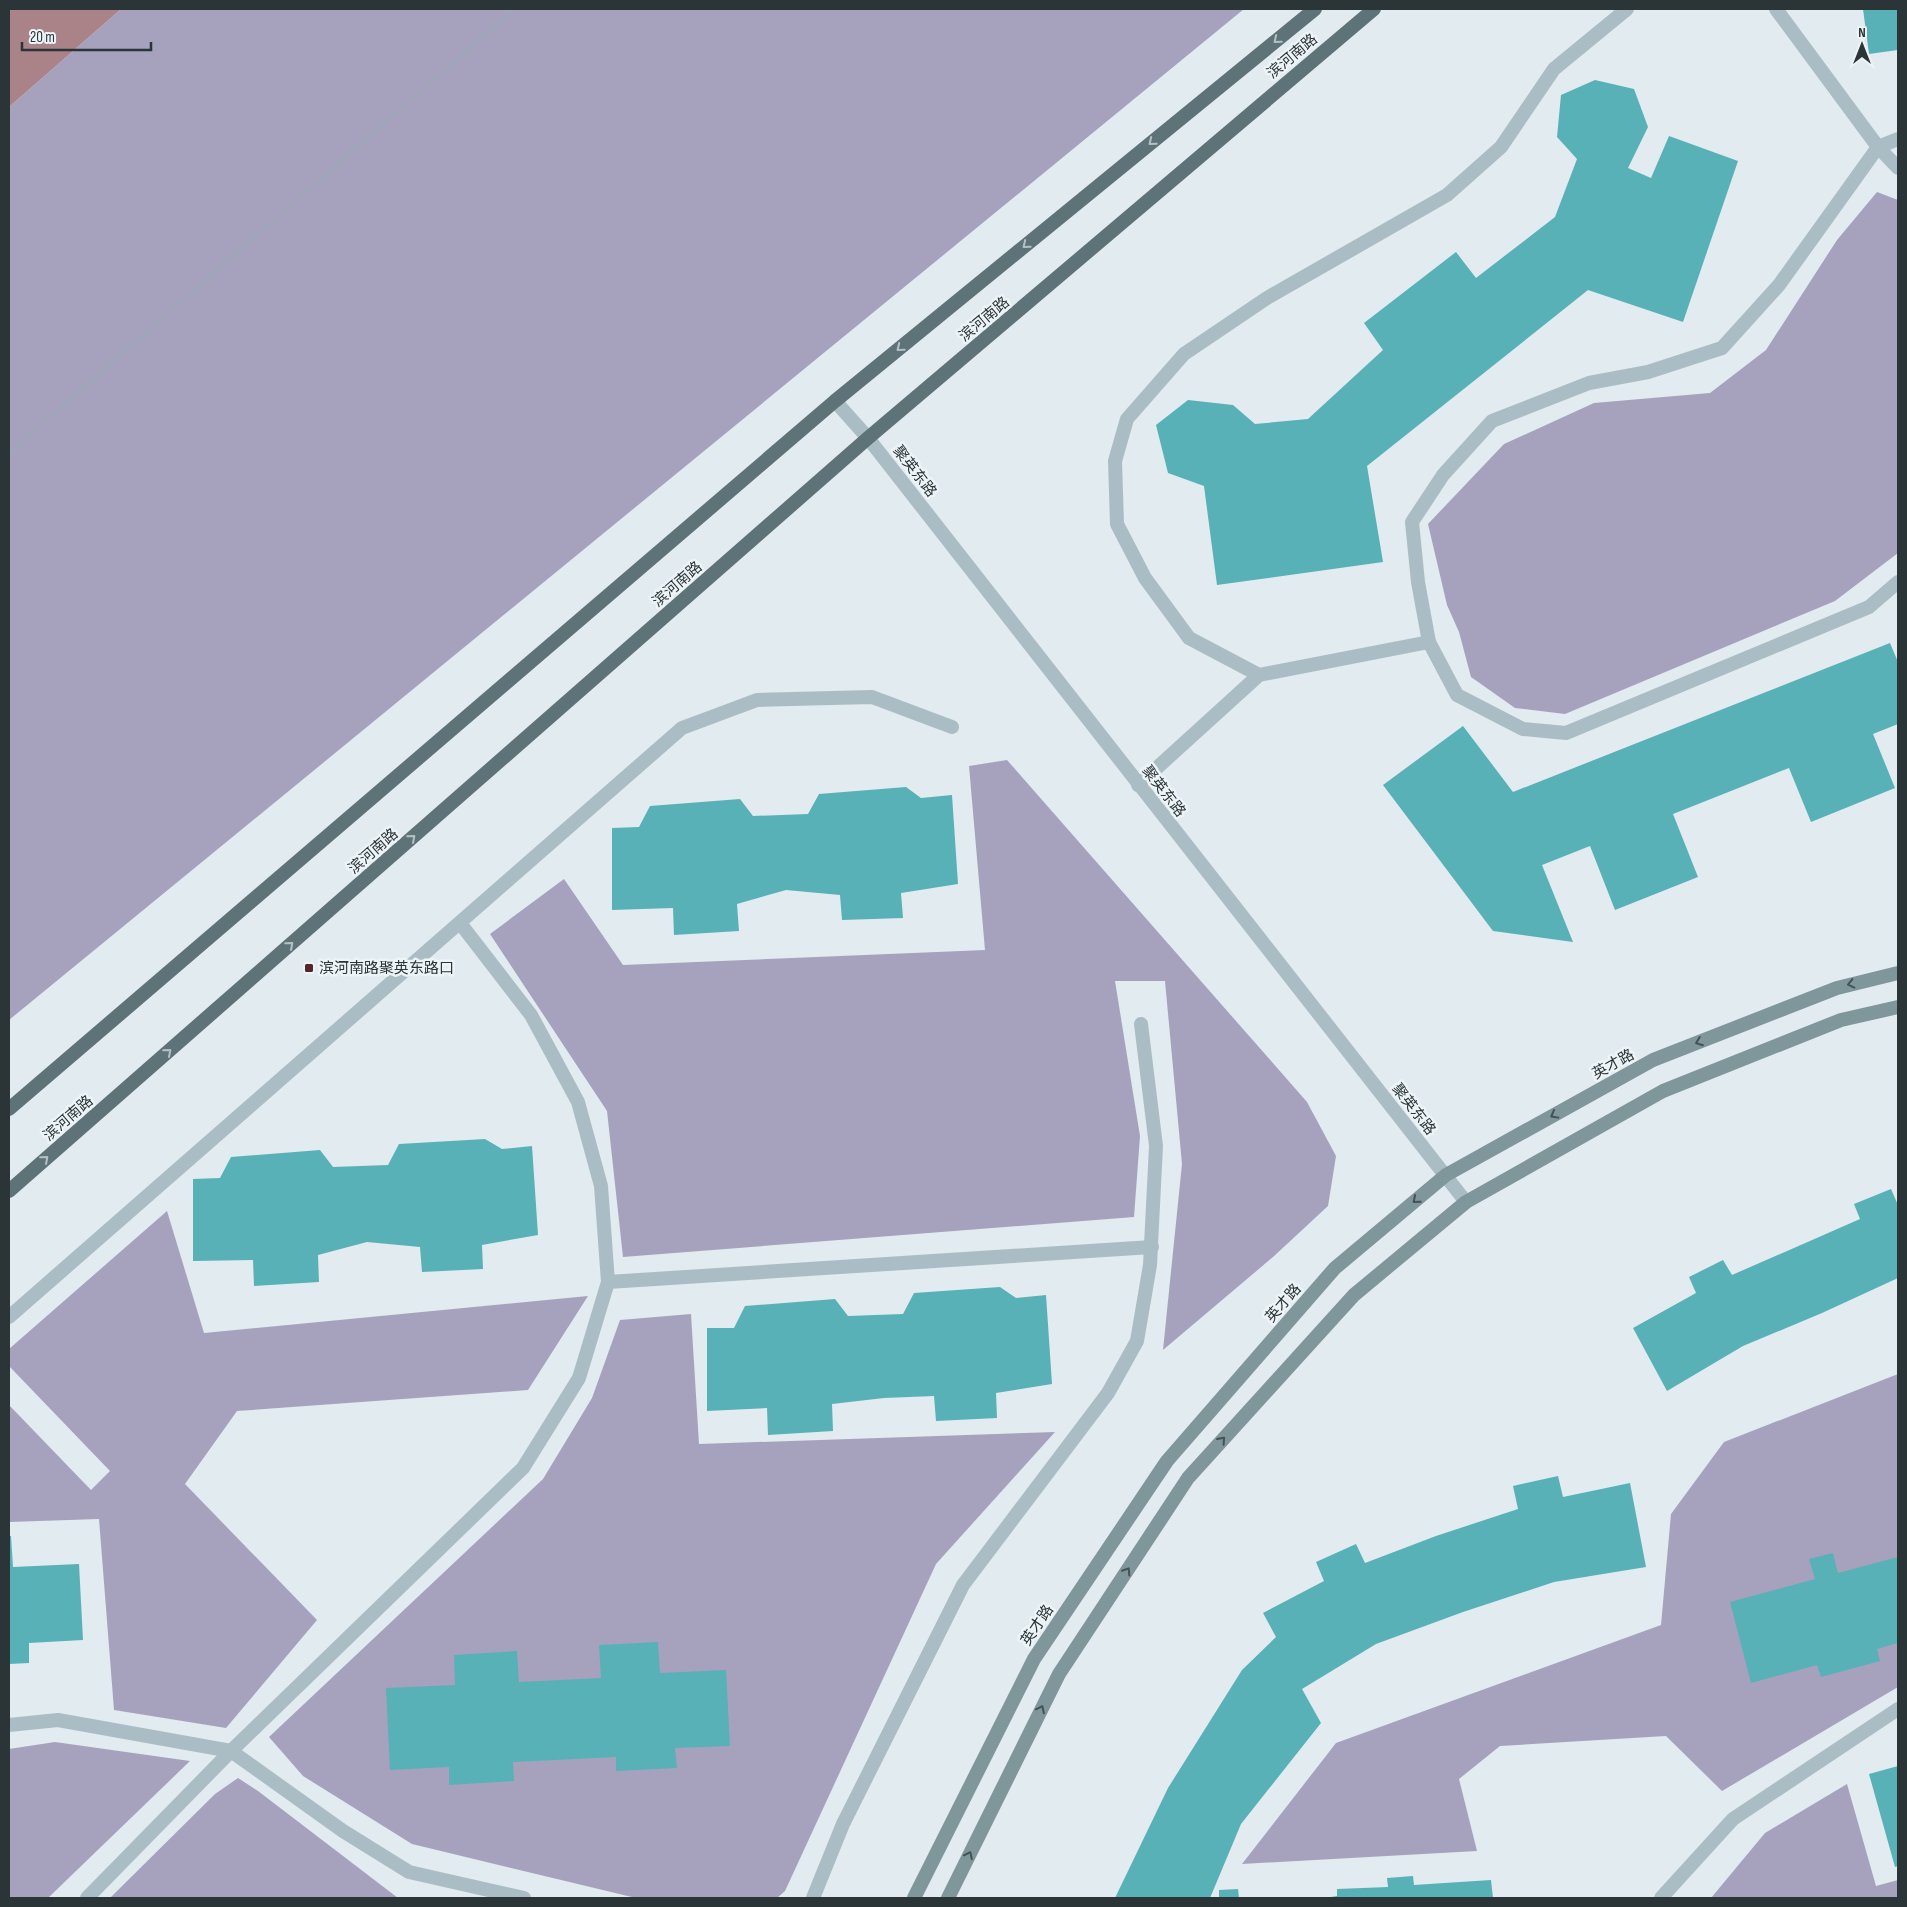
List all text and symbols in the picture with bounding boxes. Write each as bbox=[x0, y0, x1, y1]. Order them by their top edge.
scale bar bbox=[22, 20, 151, 52]
north arrow bbox=[1837, 20, 1887, 70]
text: N bbox=[1858, 24, 1866, 41]
text: 20 m bbox=[30, 28, 55, 47]
street label: 滨河南路 bbox=[1263, 30, 1321, 83]
one-way arrow bbox=[1274, 34, 1283, 43]
one-way arrow bbox=[1148, 137, 1157, 146]
one-way arrow bbox=[1022, 240, 1031, 249]
street label: 滨河南路 bbox=[955, 293, 1013, 346]
one-way arrow bbox=[897, 342, 906, 351]
street label: 聚英东路 bbox=[889, 442, 941, 501]
street label: 滨河南路 bbox=[648, 558, 706, 611]
street label: 聚英东路 bbox=[1138, 762, 1190, 821]
street label: 滨河南路 bbox=[344, 825, 402, 878]
one-way arrow bbox=[406, 835, 415, 843]
one-way arrow bbox=[284, 941, 293, 950]
place label: 滨河南路聚英东路口 bbox=[319, 959, 454, 978]
marker: 滨河南路聚英东路口 bbox=[303, 962, 315, 974]
one-way arrow bbox=[1846, 978, 1855, 989]
one-way arrow bbox=[1695, 1036, 1704, 1046]
street label: 英才路 bbox=[1589, 1045, 1638, 1084]
one-way arrow bbox=[162, 1049, 171, 1058]
street label: 聚英东路 bbox=[1388, 1080, 1440, 1139]
street label: 滨河南路 bbox=[39, 1092, 97, 1145]
one-way arrow bbox=[1551, 1109, 1560, 1119]
one-way arrow bbox=[40, 1156, 49, 1165]
one-way arrow bbox=[1413, 1194, 1422, 1203]
street label: 英才路 bbox=[1261, 1280, 1305, 1327]
one-way arrow bbox=[1216, 1436, 1225, 1445]
one-way arrow bbox=[1120, 1567, 1130, 1576]
street label: 英才路 bbox=[1017, 1601, 1058, 1649]
one-way arrow bbox=[1035, 1705, 1046, 1714]
one-way arrow bbox=[963, 1851, 973, 1860]

